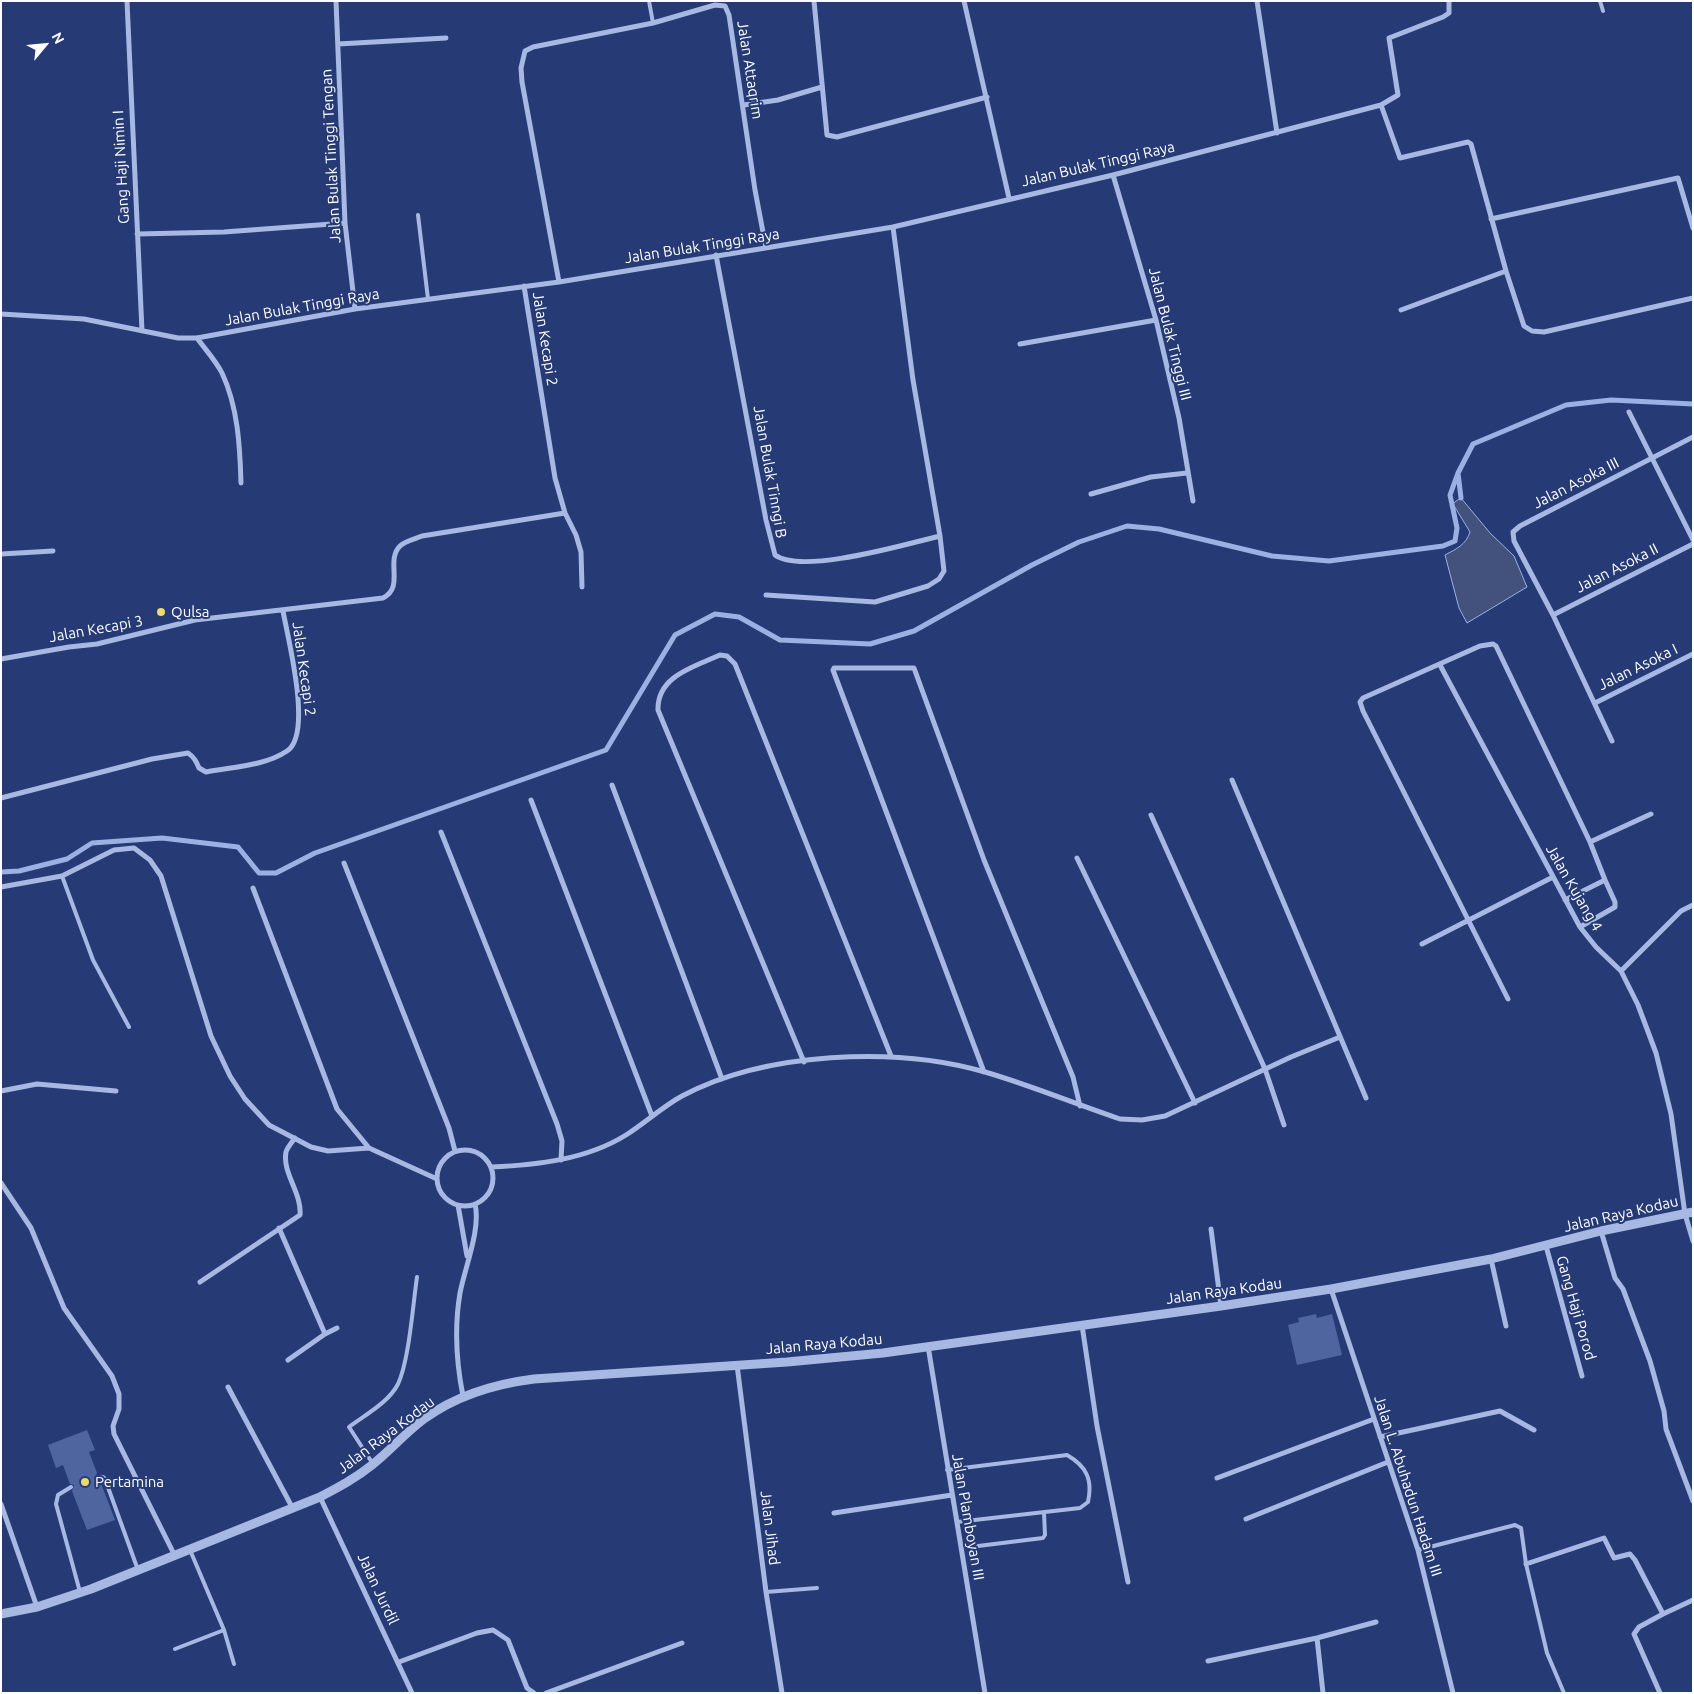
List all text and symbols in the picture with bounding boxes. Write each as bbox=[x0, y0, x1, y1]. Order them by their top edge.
north arrow bbox=[20, 20, 70, 70]
street label: Jalan Attaqrim bbox=[733, 20, 767, 120]
text: N bbox=[49, 30, 68, 46]
street label: Jalan Bulak Tinggi Tengan bbox=[317, 69, 345, 243]
street label: Gang Haji Nimin I bbox=[109, 110, 133, 224]
street label: Jalan Bulak Tinggi Raya bbox=[1020, 138, 1176, 190]
street label: Jalan Bulak Tinggi Raya bbox=[623, 225, 781, 267]
street label: Jalan Bulak Tinggi III bbox=[1145, 266, 1195, 402]
street label: Jalan Bulak Tinggi Raya bbox=[223, 285, 381, 329]
street label: Jalan Kecapi 2 bbox=[529, 291, 561, 387]
street label: Jalan Bulak Tinngi B bbox=[749, 404, 791, 540]
street label: Jalan Asoka III bbox=[1530, 454, 1622, 512]
street label: Jalan Asoka II bbox=[1573, 539, 1661, 597]
place label: Qulsa bbox=[171, 603, 209, 621]
marker: Qulsa bbox=[155, 606, 167, 618]
street label: Jalan Kecapi 3 bbox=[48, 612, 144, 646]
street label: Jalan Kecapi 2 bbox=[288, 621, 320, 717]
street label: Jalan Asoka I bbox=[1595, 640, 1681, 694]
street label: Jalan Kujang 4 bbox=[1542, 842, 1606, 934]
street label: Jalan Raya Kodau bbox=[1562, 1192, 1680, 1236]
street label: Gang Haji Porod bbox=[1552, 1254, 1600, 1362]
street label: Jalan Raya Kodau bbox=[1165, 1274, 1283, 1308]
street label: Jalan Raya Kodau bbox=[765, 1330, 883, 1358]
street label: Jalan Raya Kodau bbox=[334, 1393, 438, 1477]
street label: Jalan L. Abuhadun Hadam III bbox=[1370, 1393, 1446, 1579]
street label: Jalan Plamboyan III bbox=[948, 1452, 988, 1582]
place label: Pertamina bbox=[95, 1473, 164, 1491]
marker: Pertamina bbox=[79, 1476, 91, 1488]
street label: Jalan Jihad bbox=[757, 1490, 783, 1566]
street label: Jalan Jurdil bbox=[354, 1550, 402, 1628]

